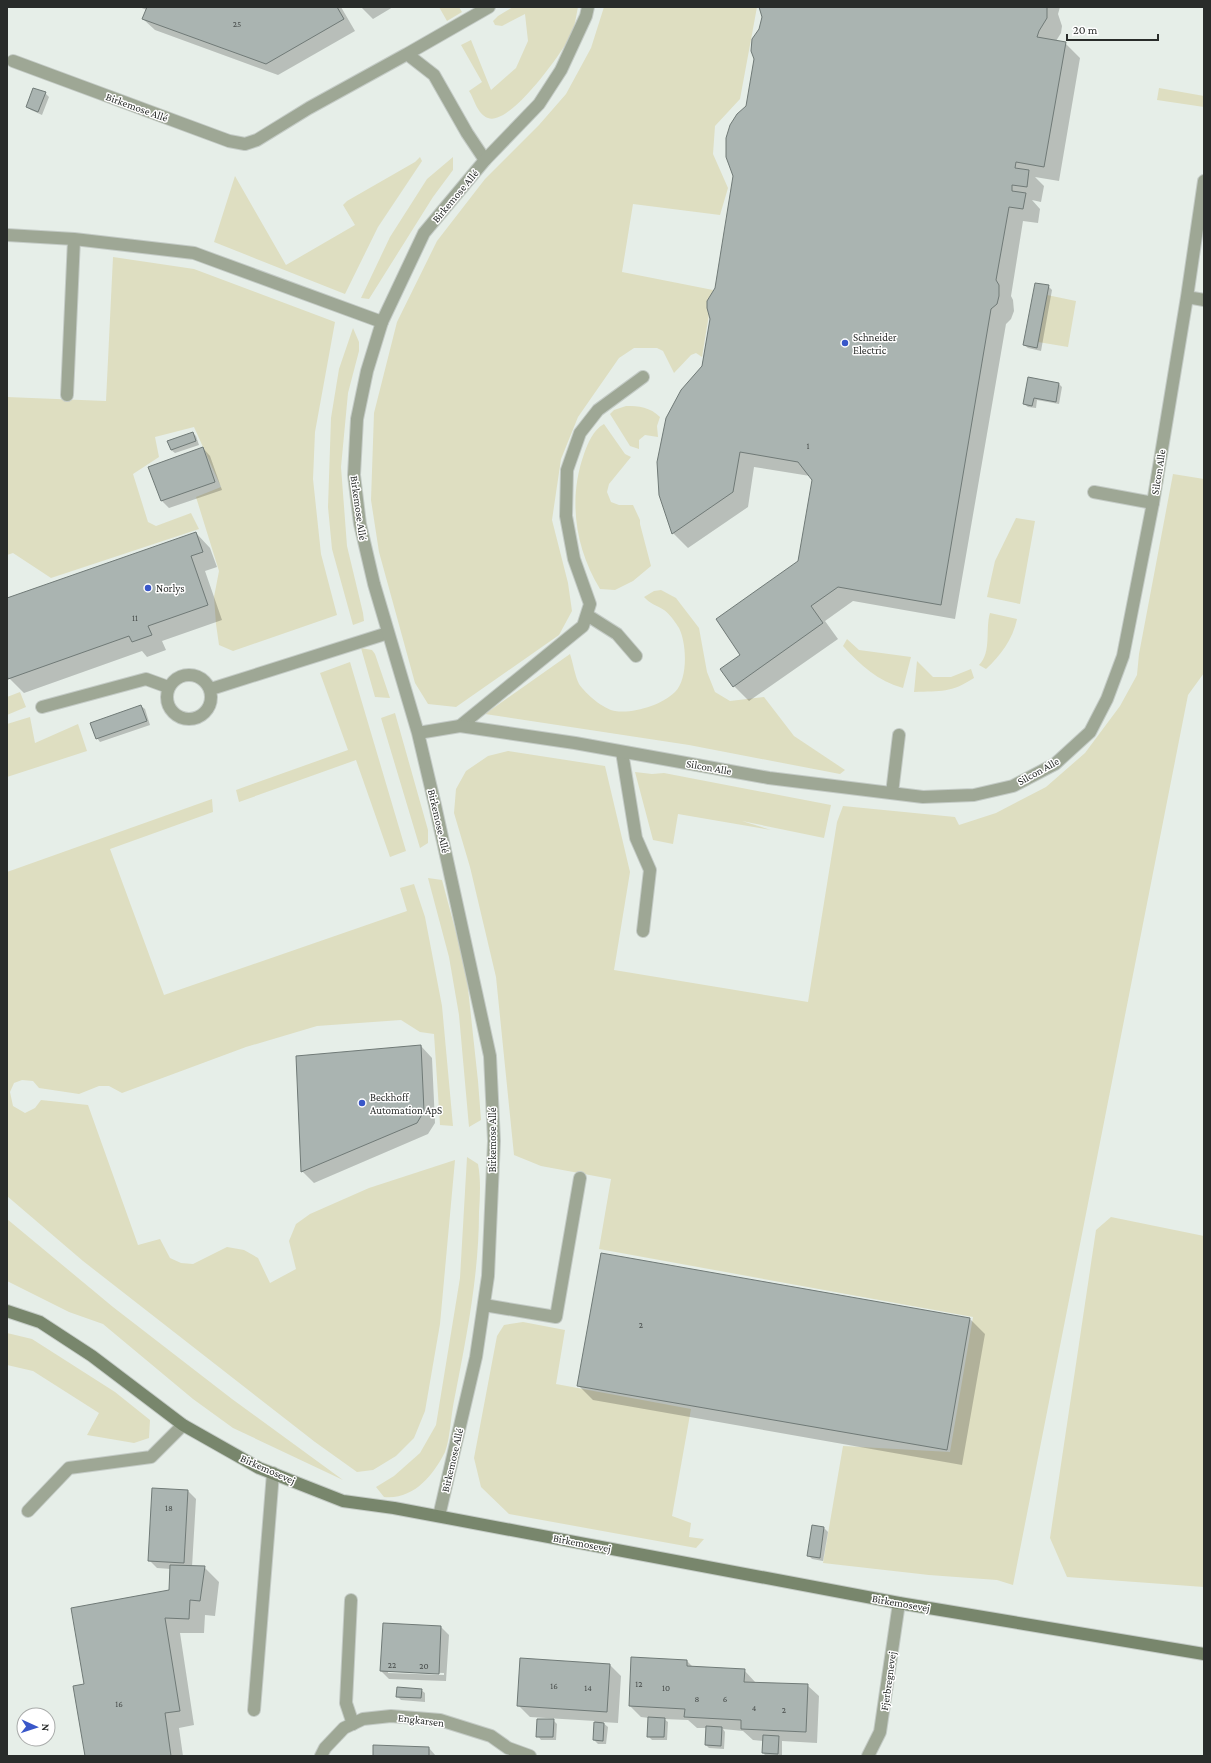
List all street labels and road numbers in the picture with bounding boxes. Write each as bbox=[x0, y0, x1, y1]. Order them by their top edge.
street label: Birkemose Allé bbox=[104, 90, 170, 124]
street label: Birkemose Allé bbox=[429, 167, 481, 225]
street label: Silcon Alle bbox=[1148, 448, 1168, 496]
street label: Birkemose Allé bbox=[349, 475, 369, 541]
street label: Silcon Alle bbox=[1015, 755, 1061, 787]
street label: Silcon Alle bbox=[685, 757, 733, 777]
street label: Birkemose Allé bbox=[426, 788, 452, 854]
street label: Birkemose Allé bbox=[486, 1107, 498, 1173]
street label: Birkemose Allé bbox=[439, 1427, 465, 1493]
street label: Birkemosevej bbox=[238, 1452, 298, 1487]
street label: Birkemosevej bbox=[552, 1532, 612, 1556]
street label: Birkemosevej bbox=[871, 1592, 931, 1615]
street label: Fjerbregnevej bbox=[878, 1650, 899, 1711]
street label: Engkarsen bbox=[397, 1711, 445, 1730]

